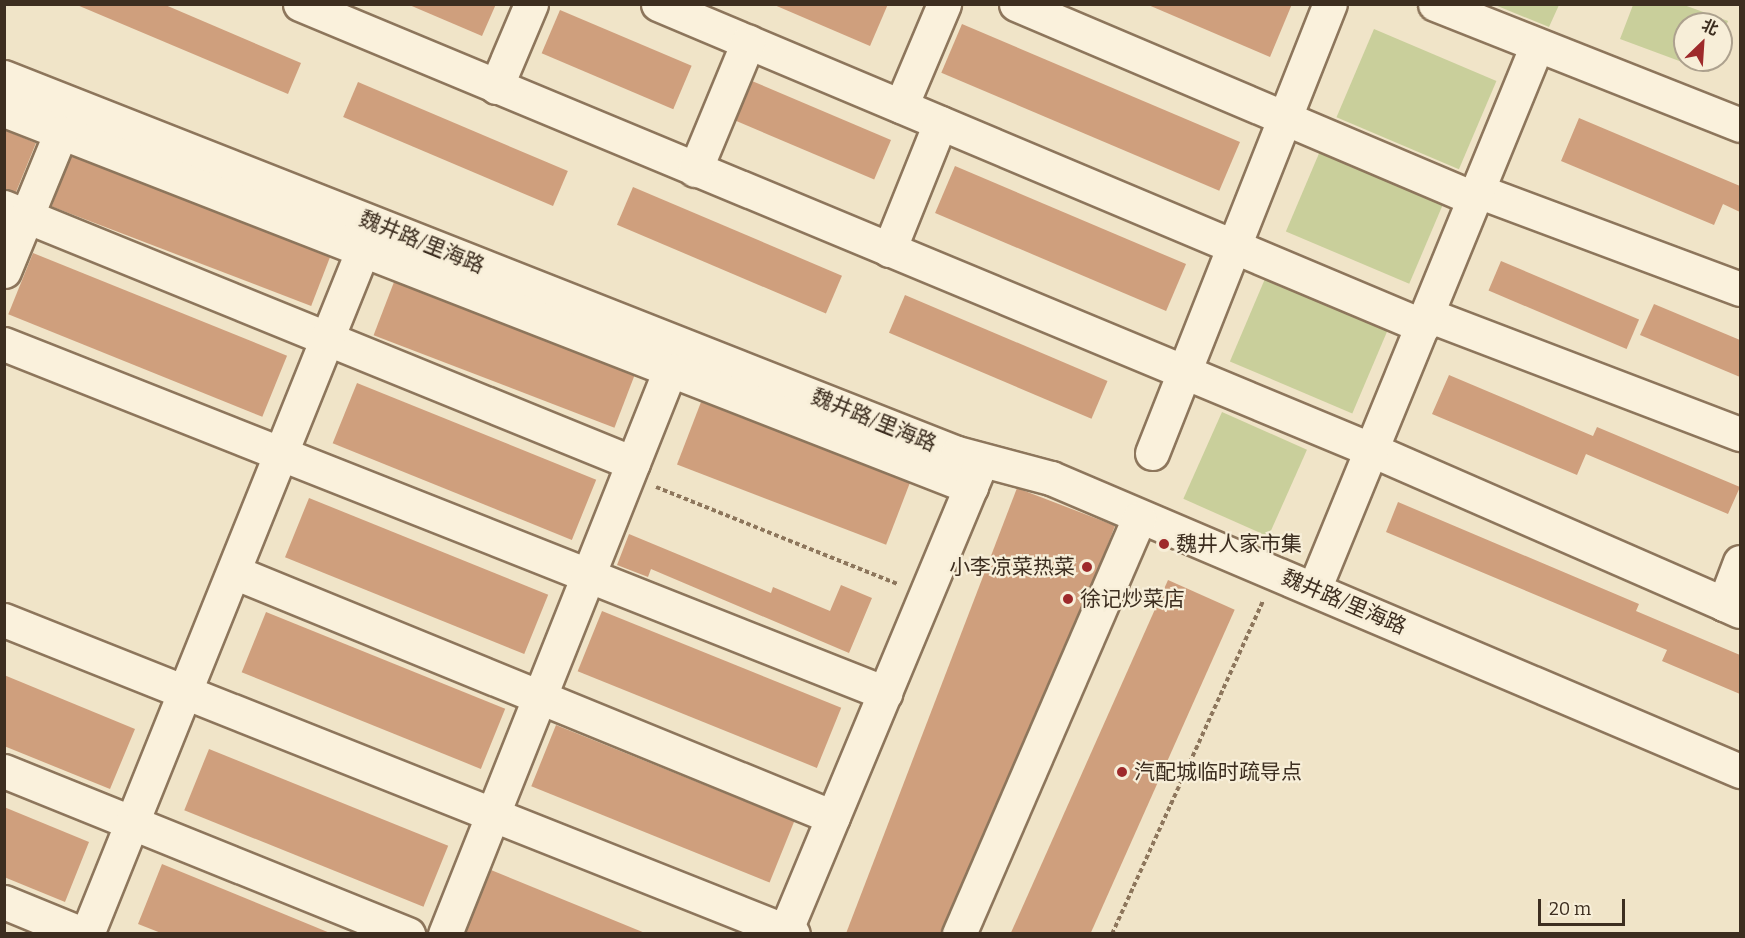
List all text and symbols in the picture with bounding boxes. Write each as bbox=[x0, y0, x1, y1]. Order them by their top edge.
north arrow bbox=[1673, 12, 1733, 72]
text: 北 bbox=[1699, 15, 1721, 39]
street label: 魏井路/里海路 bbox=[356, 205, 488, 279]
street label: 魏井路/里海路 bbox=[808, 383, 940, 457]
place label: 魏井人家市集 bbox=[1176, 531, 1302, 557]
marker: 魏井人家市集 bbox=[1157, 537, 1171, 551]
place label: 小李凉菜热菜 bbox=[949, 554, 1075, 580]
marker: 小李凉菜热菜 bbox=[1080, 560, 1094, 574]
street label: 魏井路/里海路 bbox=[1278, 564, 1410, 640]
place label: 徐记炒菜店 bbox=[1080, 586, 1185, 612]
marker: 徐记炒菜店 bbox=[1061, 592, 1075, 606]
place label: 汽配城临时疏导点 bbox=[1134, 759, 1302, 785]
marker: 汽配城临时疏导点 bbox=[1115, 765, 1129, 779]
scale bar bbox=[1541, 887, 1628, 925]
text: 20 m bbox=[1549, 898, 1591, 920]

